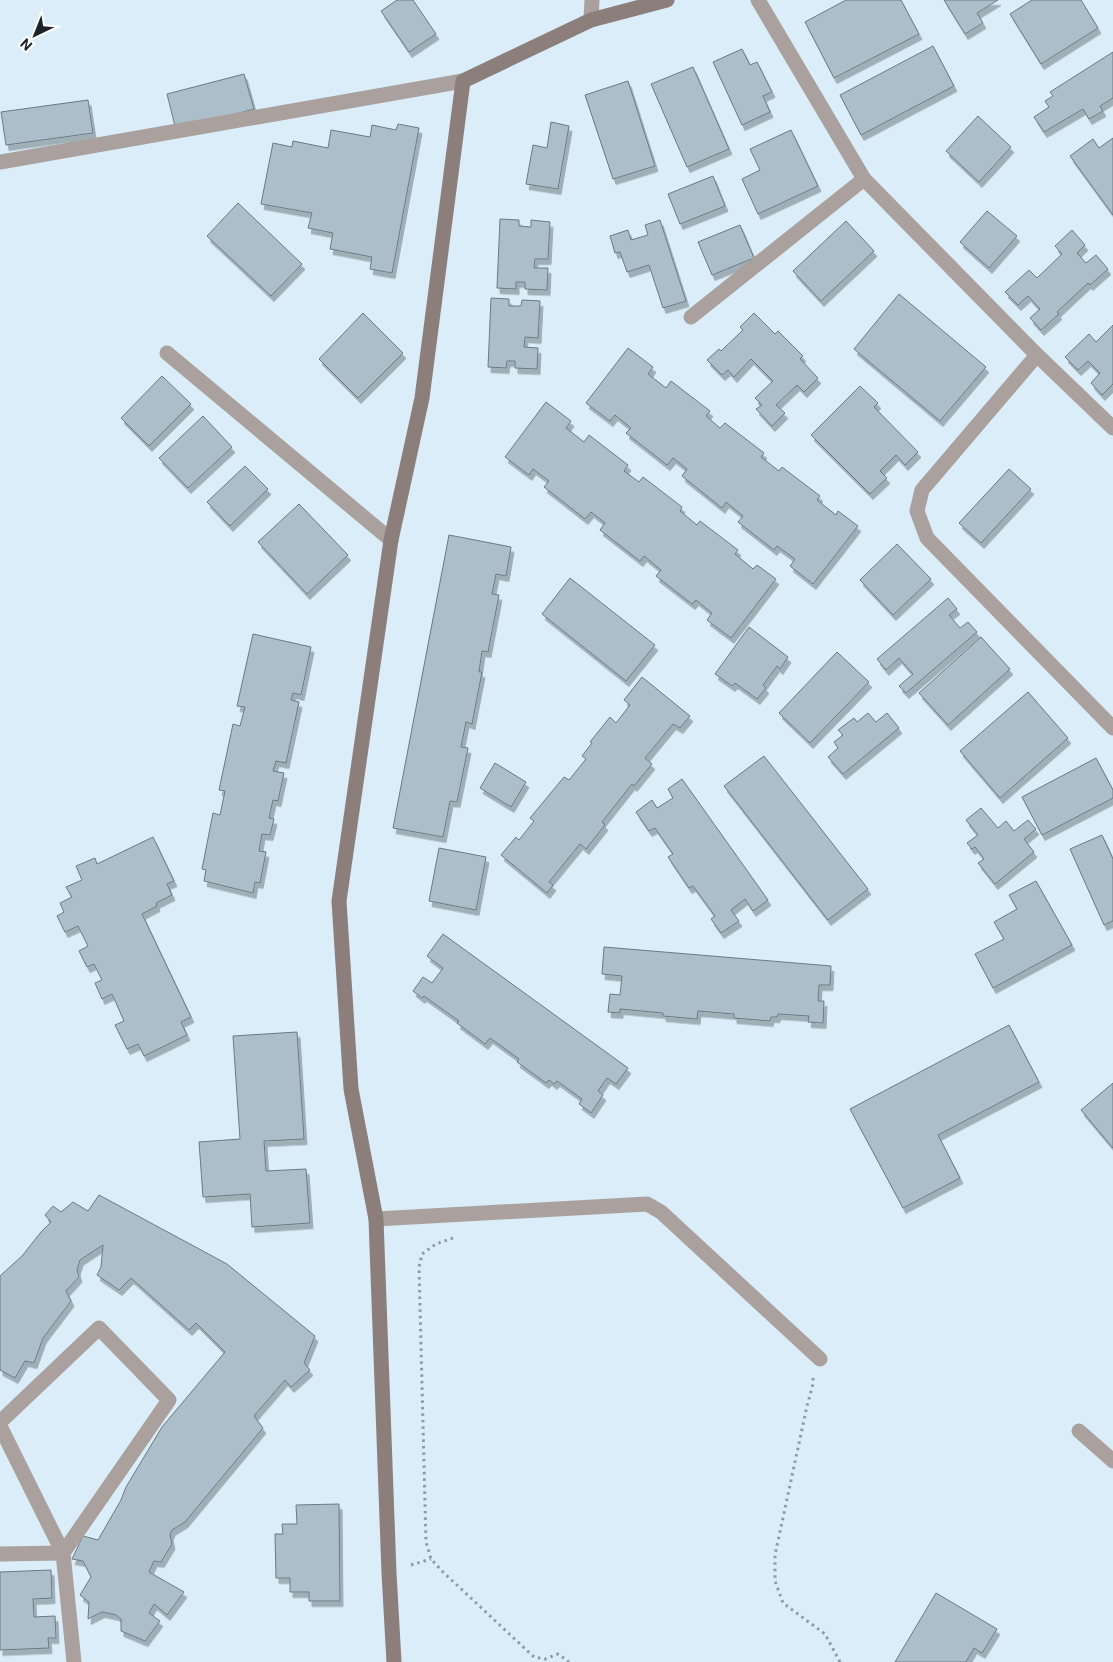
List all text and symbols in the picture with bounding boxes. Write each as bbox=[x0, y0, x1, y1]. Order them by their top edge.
north arrow bbox=[10, 10, 60, 60]
text: N bbox=[17, 35, 35, 54]

